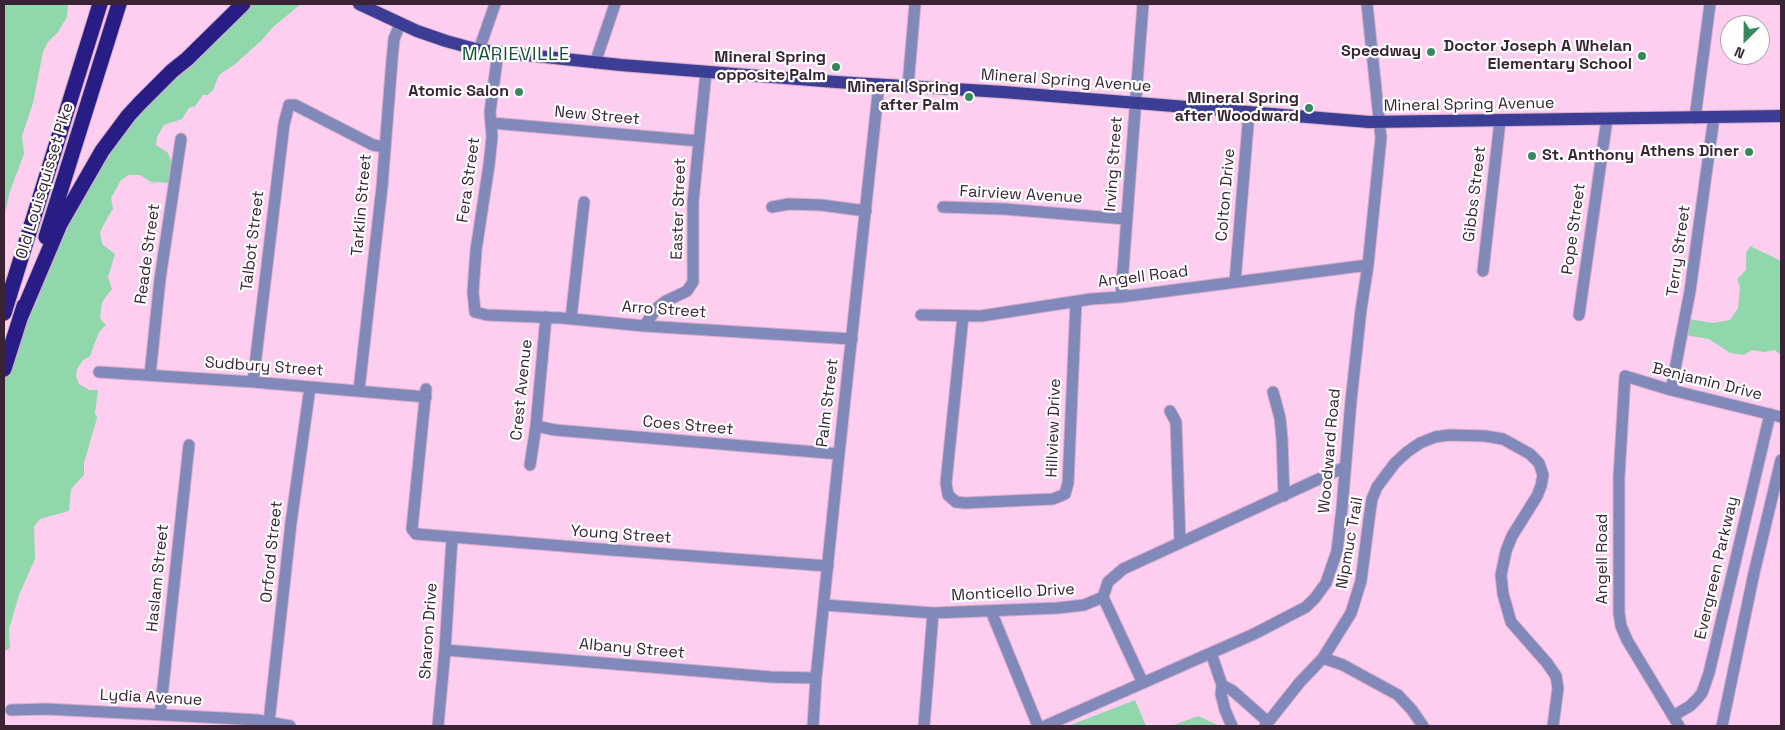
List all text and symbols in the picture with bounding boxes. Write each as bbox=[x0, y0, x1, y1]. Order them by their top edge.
north arrow bbox=[1720, 15, 1770, 65]
place label: Doctor Joseph A Whelan Elementary School bbox=[1444, 37, 1632, 75]
place label: Speedway bbox=[1341, 42, 1421, 62]
text: N bbox=[1732, 43, 1747, 63]
district label: MARIEVILLE bbox=[461, 44, 571, 66]
marker: Speedway bbox=[1425, 46, 1437, 58]
place label: Mineral Spring opposite Palm bbox=[714, 48, 826, 86]
marker: Doctor Joseph A Whelan Elementary School bbox=[1636, 50, 1648, 62]
marker: Mineral Spring opposite Palm bbox=[830, 61, 842, 73]
street label: Mineral Spring Avenue bbox=[980, 65, 1152, 97]
place label: Mineral Spring after Palm bbox=[847, 78, 959, 116]
place label: Atomic Salon bbox=[408, 82, 509, 102]
marker: Atomic Salon bbox=[513, 86, 525, 98]
place label: Mineral Spring after Woodward bbox=[1175, 89, 1299, 127]
marker: Mineral Spring after Palm bbox=[963, 91, 975, 103]
street label: Mineral Spring Avenue bbox=[1383, 94, 1555, 116]
street label: Old Louisquisset Pike bbox=[12, 101, 78, 261]
marker: Mineral Spring after Woodward bbox=[1303, 102, 1315, 114]
street label: New Street bbox=[553, 103, 641, 129]
street label: Irving Street bbox=[1101, 116, 1127, 212]
street label: Fera Street bbox=[454, 136, 484, 224]
place label: Athens Diner bbox=[1640, 142, 1739, 162]
street label: Gibbs Street bbox=[1460, 145, 1490, 243]
place label: St. Anthony bbox=[1542, 146, 1634, 166]
marker: Athens Diner bbox=[1743, 146, 1755, 158]
street label: Colton Drive bbox=[1212, 148, 1240, 242]
marker: St. Anthony bbox=[1526, 150, 1538, 162]
street label: Tarklin Street bbox=[348, 153, 376, 257]
street label: Easter Street bbox=[668, 158, 690, 260]
street label: Fairview Avenue bbox=[959, 182, 1083, 208]
street label: Pope Street bbox=[1558, 182, 1590, 276]
street label: Talbot Street bbox=[237, 190, 269, 292]
street label: Reade Street bbox=[131, 202, 165, 306]
street label: Terry Street bbox=[1663, 204, 1695, 298]
street label: Angell Road bbox=[1097, 262, 1189, 292]
street label: Arro Street bbox=[621, 297, 707, 323]
street label: Crest Avenue bbox=[507, 338, 537, 442]
street label: Sudbury Street bbox=[204, 353, 324, 381]
street label: Palm Street bbox=[813, 357, 843, 449]
street label: Benjamin Drive bbox=[1650, 359, 1764, 405]
street label: Hillview Drive bbox=[1043, 378, 1065, 478]
street label: Woodward Road bbox=[1315, 388, 1345, 514]
street label: Coes Street bbox=[642, 412, 734, 440]
street label: Evergreen Parkway bbox=[1691, 495, 1743, 641]
street label: Nipmuc Trail bbox=[1332, 496, 1368, 590]
street label: Orford Street bbox=[257, 500, 287, 604]
street label: Angell Road bbox=[1593, 514, 1613, 604]
street label: Young Street bbox=[570, 522, 672, 548]
street label: Haslam Street bbox=[143, 523, 173, 633]
street label: Monticello Drive bbox=[951, 580, 1075, 606]
street label: Sharon Drive bbox=[416, 582, 442, 680]
street label: Albany Street bbox=[578, 635, 686, 663]
street label: Lydia Avenue bbox=[99, 686, 203, 710]

